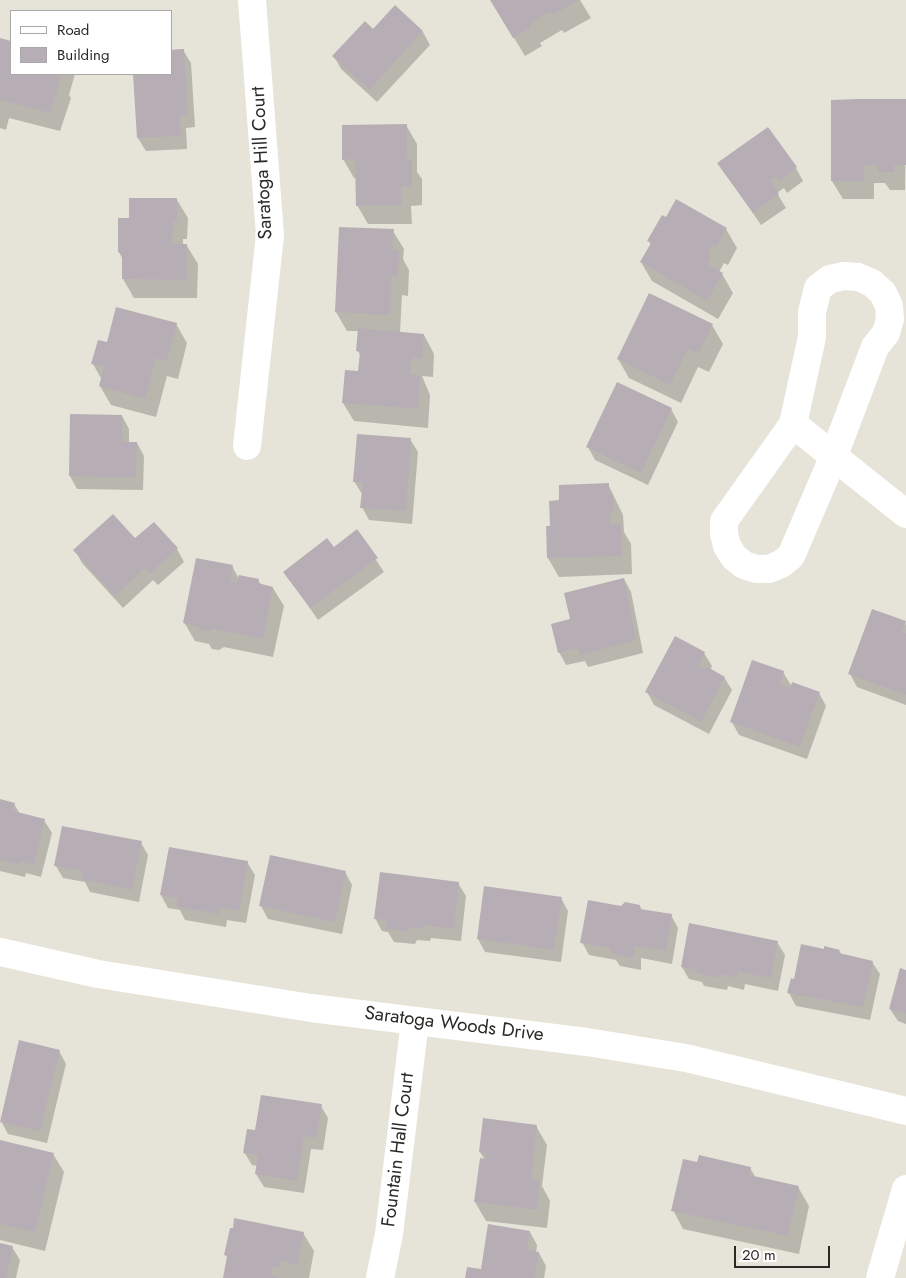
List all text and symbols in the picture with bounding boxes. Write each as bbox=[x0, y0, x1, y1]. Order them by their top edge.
legend bbox=[10, 10, 172, 75]
text: Road bbox=[57, 19, 89, 41]
text: Building bbox=[57, 44, 109, 66]
street label: Saratoga Hill Court bbox=[248, 86, 278, 240]
street label: Saratoga Woods Drive bbox=[363, 1003, 545, 1047]
street label: Fountain Hall Court bbox=[378, 1072, 420, 1228]
scale bar bbox=[736, 1236, 832, 1268]
text: 20 m bbox=[742, 1244, 776, 1266]

